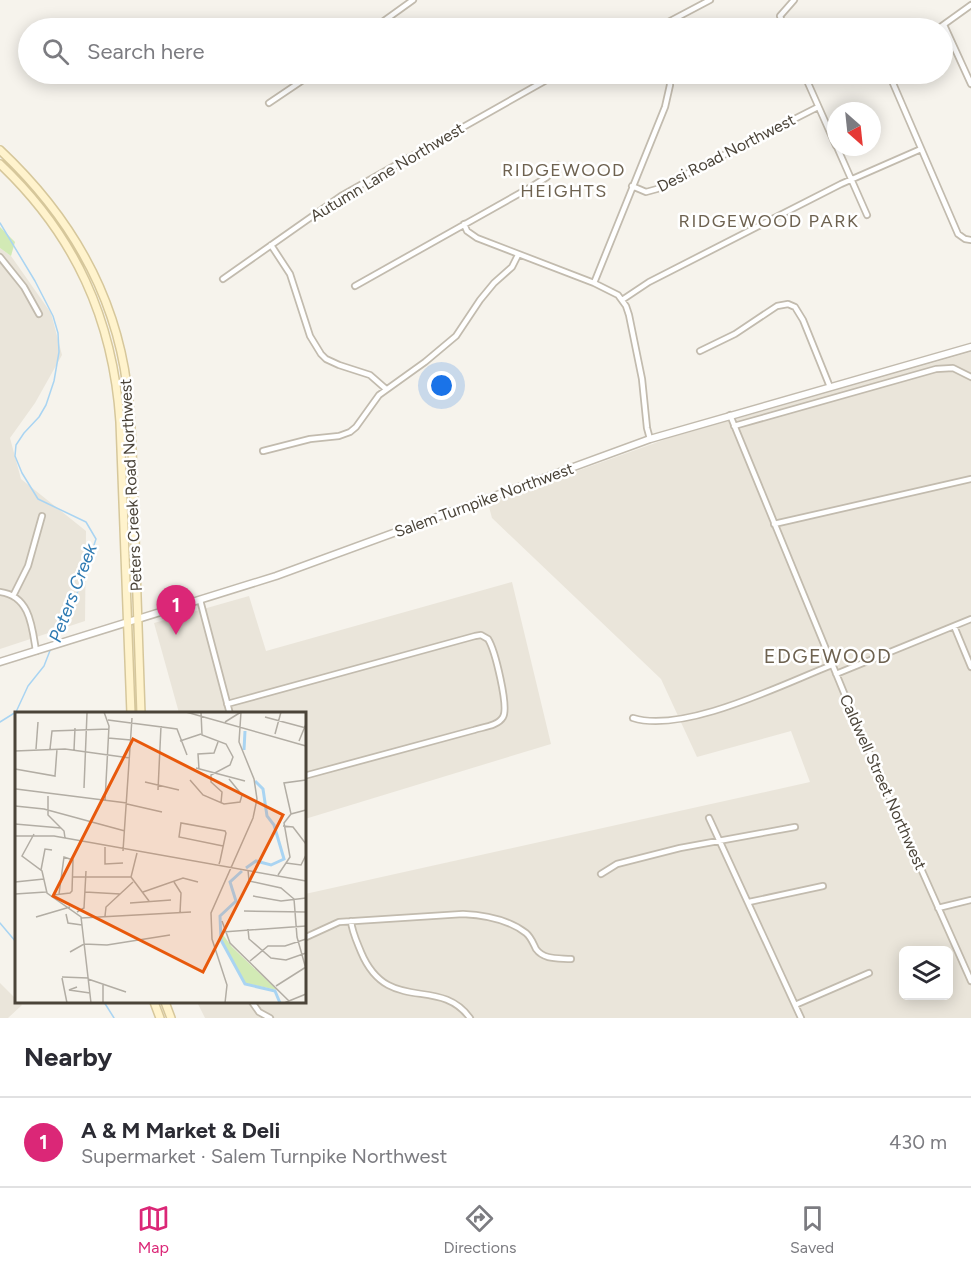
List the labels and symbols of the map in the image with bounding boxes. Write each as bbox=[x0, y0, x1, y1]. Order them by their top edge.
north arrow bbox=[827, 102, 881, 156]
street label: Desi Road Northwest bbox=[654, 110, 798, 196]
street label: Autumn Lane Northwest bbox=[307, 119, 467, 225]
district label: RIDGEWOOD HEIGHTS bbox=[502, 159, 626, 202]
district label: RIDGEWOOD PARK bbox=[679, 210, 859, 232]
your location bbox=[427, 371, 456, 400]
street label: Peters Creek Road Northwest bbox=[116, 378, 146, 592]
street label: Salem Turnpike Northwest bbox=[392, 459, 576, 541]
water label: Peters Creek bbox=[44, 540, 102, 645]
pin: 1 bbox=[156, 586, 195, 635]
district label: EDGEWOOD bbox=[764, 644, 892, 668]
street label: Caldwell Street Northwest bbox=[836, 691, 930, 873]
inset map bbox=[15, 712, 306, 1003]

